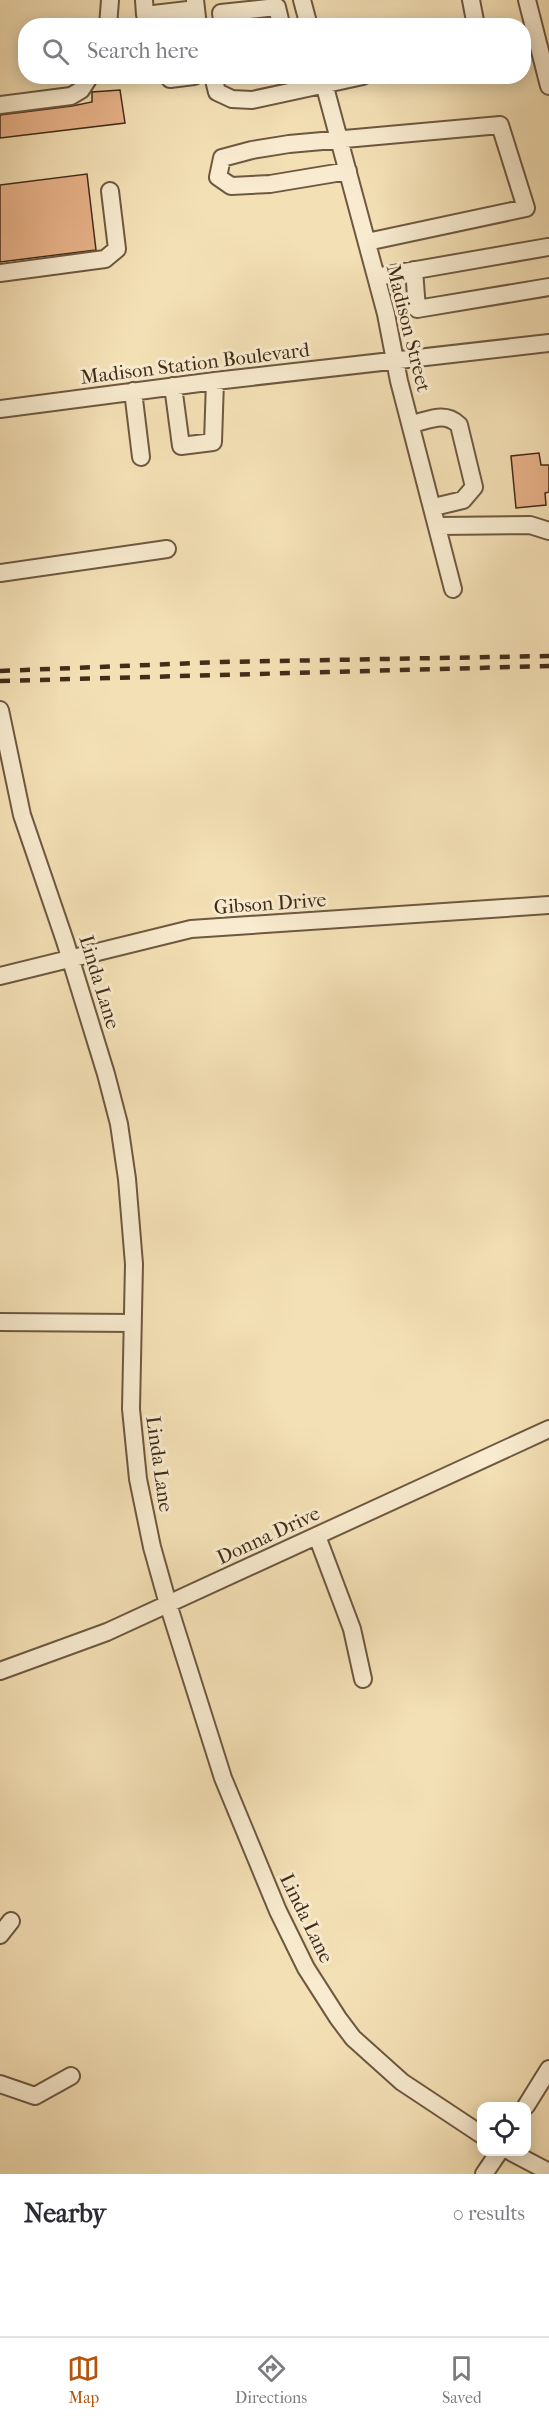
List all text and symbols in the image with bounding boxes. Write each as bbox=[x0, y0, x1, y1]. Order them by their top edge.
search box bbox=[18, 18, 531, 84]
icon: search bbox=[39, 35, 72, 68]
text: Search here bbox=[87, 38, 199, 64]
street label: Madison Street bbox=[382, 262, 435, 394]
street label: Madison Station Boulevard bbox=[79, 338, 312, 389]
street label: Gibson Drive bbox=[213, 888, 327, 919]
street label: Linda Lane bbox=[74, 933, 125, 1032]
street label: Linda Lane bbox=[141, 1415, 178, 1514]
street label: Donna Drive bbox=[213, 1502, 323, 1569]
street label: Linda Lane bbox=[275, 1870, 338, 1967]
map controls bbox=[477, 2102, 531, 2156]
button: locate bbox=[477, 2102, 531, 2156]
text: Nearby bbox=[24, 2198, 106, 2229]
text: 0 results bbox=[453, 2202, 525, 2225]
tab: Map bbox=[67, 2352, 100, 2407]
tab: Directions bbox=[235, 2352, 307, 2407]
tab: Saved bbox=[442, 2352, 482, 2407]

